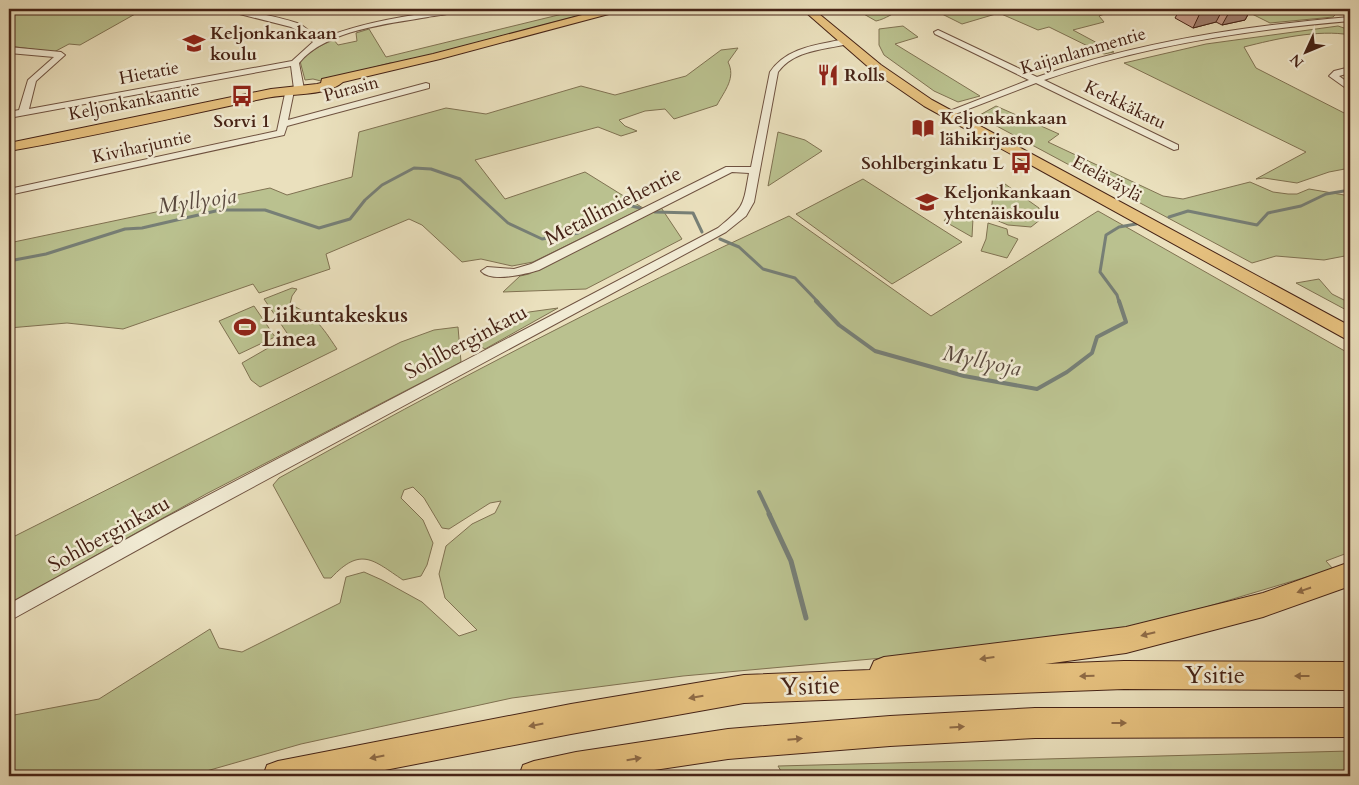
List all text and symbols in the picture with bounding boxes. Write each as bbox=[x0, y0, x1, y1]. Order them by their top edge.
place label: Keljonkankaan koulu bbox=[210, 21, 338, 67]
street label: Kaijanlammentie bbox=[1017, 21, 1149, 81]
north arrow bbox=[1282, 28, 1332, 78]
school or university icon: Keljonkankaan koulu bbox=[181, 30, 207, 56]
text: N bbox=[1286, 50, 1308, 72]
street label: Hietatie bbox=[117, 55, 181, 91]
restaurant icon: Rolls bbox=[815, 62, 841, 88]
place label: Rolls bbox=[844, 63, 885, 88]
street label: Purasin bbox=[321, 69, 382, 108]
street label: Kerkkäkatu bbox=[1080, 74, 1170, 136]
street label: Keljonkankaantie bbox=[66, 77, 202, 127]
bus stop icon: Sorvi 1 bbox=[229, 83, 255, 109]
place label: Keljonkankaan lähikirjasto bbox=[940, 106, 1068, 152]
place label: Sorvi 1 bbox=[214, 109, 270, 134]
library icon: Keljonkankaan lähikirjasto bbox=[910, 115, 936, 141]
street label: Kiviharjuntie bbox=[90, 124, 194, 170]
bus stop icon: Sohlberginkatu L bbox=[1008, 150, 1034, 176]
street label: Eteläväylä bbox=[1067, 150, 1147, 209]
place label: Sohlberginkatu L bbox=[861, 151, 1005, 176]
street label: Metallimiehentie bbox=[540, 159, 686, 253]
place label: Keljonkankaan yhtenäiskoulu bbox=[943, 180, 1072, 226]
water label: Myllyoja bbox=[156, 181, 238, 221]
school or university icon: Keljonkankaan yhtenäiskoulu bbox=[914, 189, 940, 215]
street label: Sohlberginkatu bbox=[399, 297, 533, 387]
place label: Liikuntakeskus Linea bbox=[262, 301, 408, 354]
sports icon: Liikuntakeskus Linea bbox=[232, 314, 258, 340]
water label: Myllyoja bbox=[940, 338, 1024, 384]
street label: Sohlberginkatu bbox=[43, 489, 175, 579]
one-way arrow bbox=[1297, 587, 1312, 594]
one-way arrow bbox=[1140, 630, 1156, 638]
one-way arrow bbox=[979, 654, 995, 662]
street label: Ysitie bbox=[1185, 658, 1245, 692]
street label: Ysitie bbox=[779, 668, 841, 704]
one-way arrow bbox=[1293, 671, 1309, 679]
one-way arrow bbox=[1078, 672, 1094, 680]
one-way arrow bbox=[688, 694, 704, 702]
one-way arrow bbox=[1112, 719, 1128, 727]
one-way arrow bbox=[528, 722, 544, 730]
one-way arrow bbox=[949, 723, 965, 731]
one-way arrow bbox=[787, 734, 803, 742]
one-way arrow bbox=[368, 753, 384, 761]
one-way arrow bbox=[626, 754, 642, 762]

